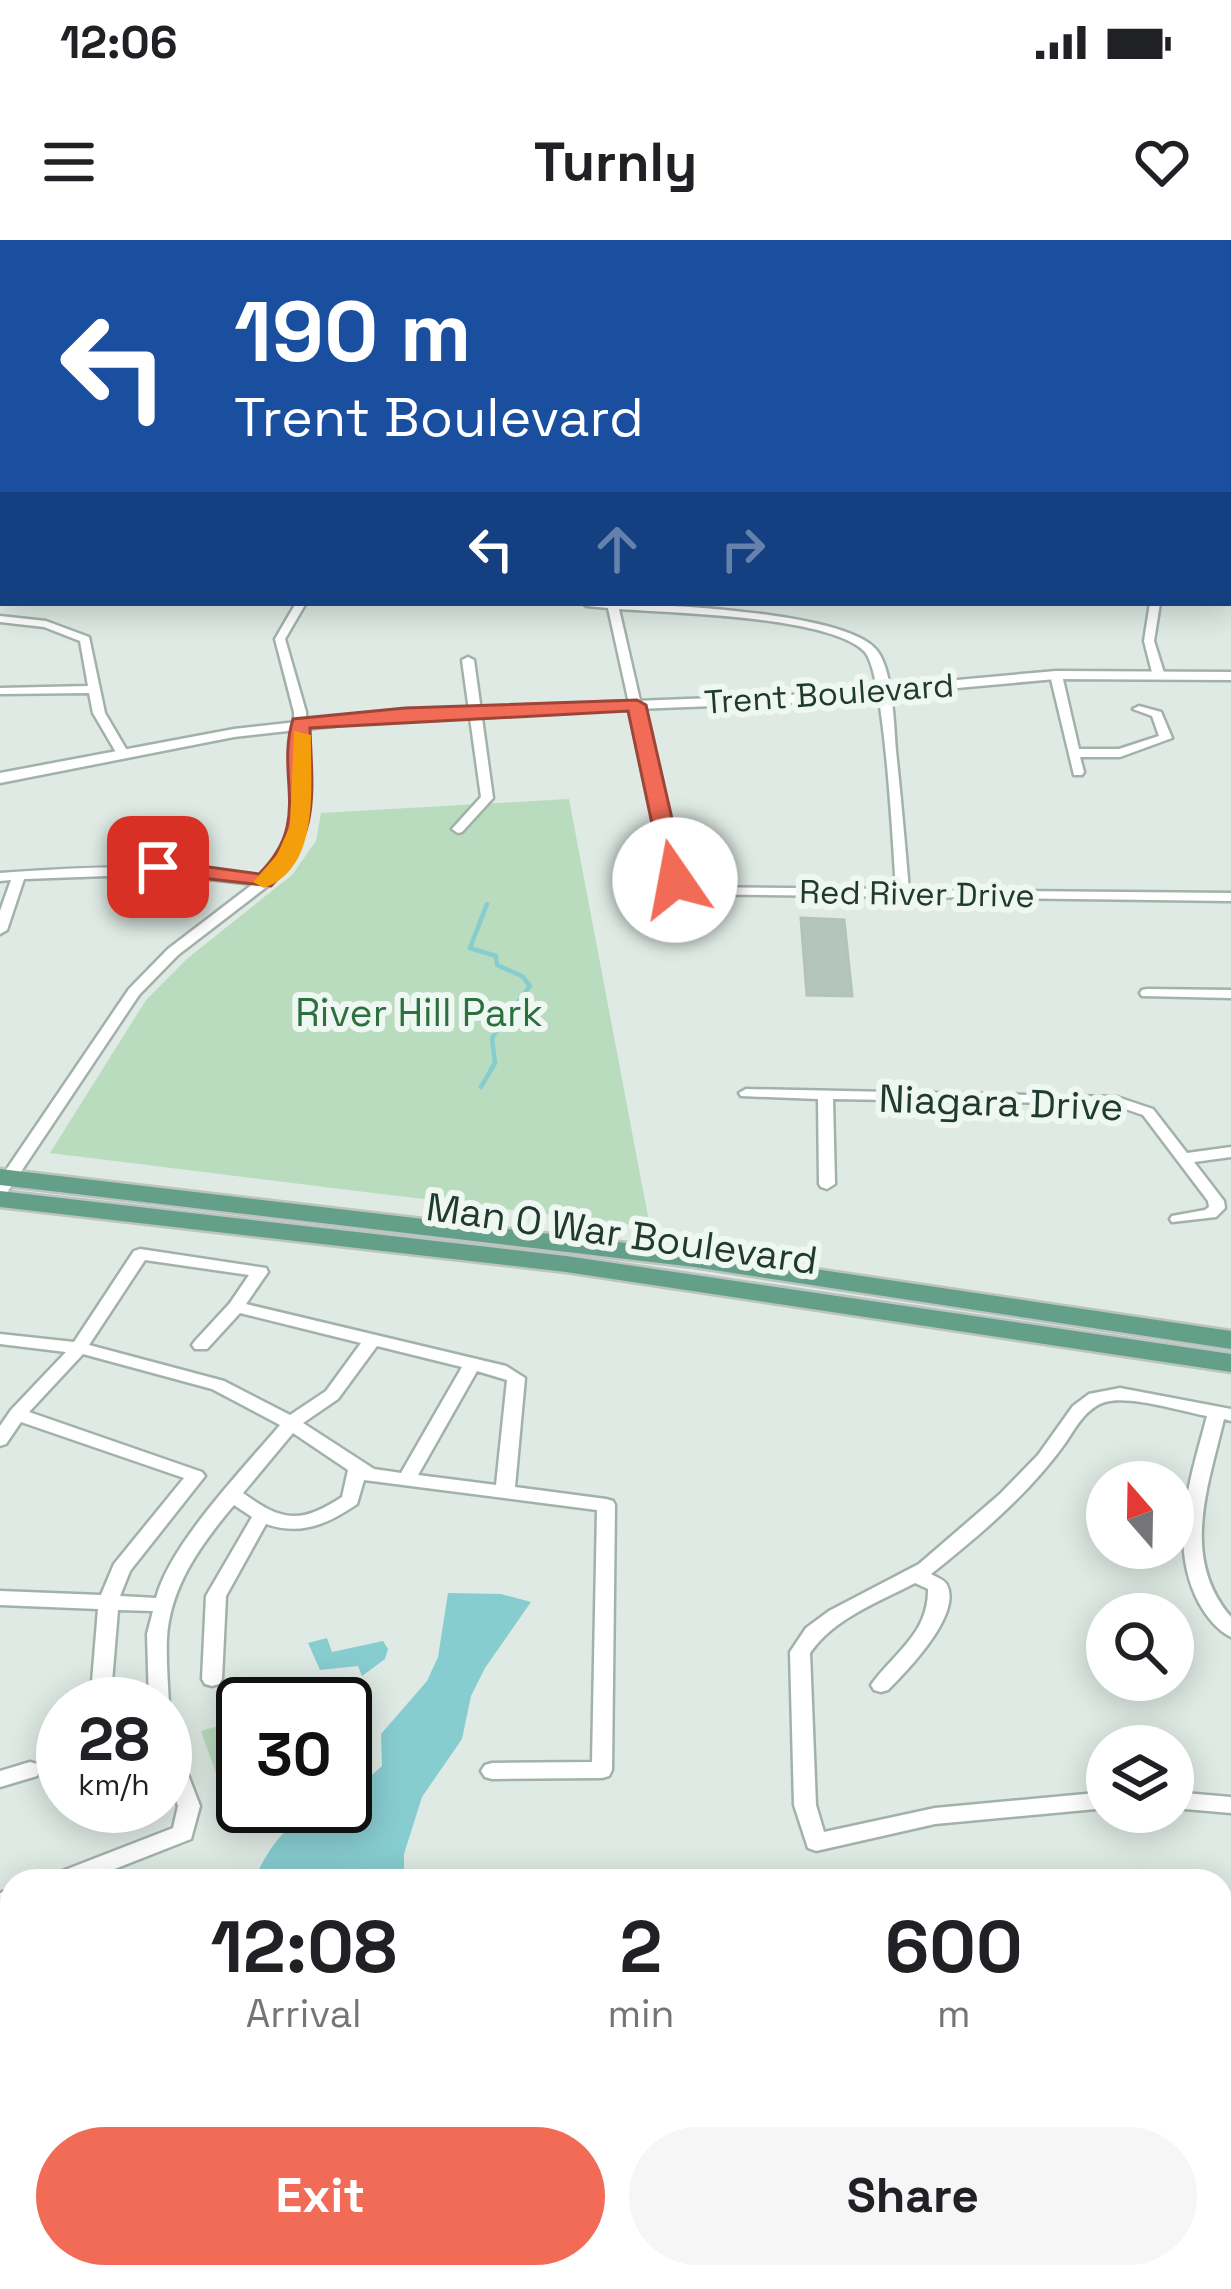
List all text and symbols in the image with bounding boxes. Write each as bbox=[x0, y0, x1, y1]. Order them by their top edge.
text: 12:06 bbox=[60, 14, 177, 71]
text: Turnly bbox=[534, 128, 697, 197]
icon: menu bbox=[36, 129, 102, 195]
icon: heart bbox=[1129, 129, 1195, 195]
text: 190 m bbox=[234, 278, 471, 386]
icon: left bbox=[36, 288, 192, 444]
text: Trent Boulevard bbox=[234, 383, 644, 452]
icon: left bbox=[458, 516, 524, 582]
icon: ahead bbox=[584, 516, 650, 582]
icon: right bbox=[710, 516, 776, 582]
street label: Trent Boulevard bbox=[703, 664, 955, 724]
pin bbox=[107, 816, 209, 918]
position arrow bbox=[612, 817, 738, 943]
icon: arrive bbox=[125, 834, 191, 900]
street label: Red River Drive bbox=[799, 871, 1035, 917]
park label: River Hill Park bbox=[295, 988, 543, 1037]
street label: Niagara Drive bbox=[878, 1074, 1124, 1131]
street label: Man O War Boulevard bbox=[423, 1182, 821, 1285]
north arrow bbox=[1086, 1461, 1194, 1569]
map controls bbox=[1086, 1461, 1194, 1833]
button: search bbox=[1086, 1593, 1194, 1701]
speed limit sign: 30 bbox=[216, 1677, 372, 1833]
text: 28 bbox=[78, 1701, 150, 1778]
button: layers bbox=[1086, 1725, 1194, 1833]
text: km/h bbox=[78, 1765, 150, 1804]
text: 12:08 bbox=[210, 1901, 397, 1993]
text: 2 bbox=[619, 1901, 662, 1993]
text: 600 bbox=[885, 1901, 1023, 1993]
text: Arrival bbox=[246, 1989, 362, 2038]
text: min bbox=[607, 1989, 674, 2038]
text: m bbox=[937, 1989, 970, 2038]
button: Exit bbox=[36, 2127, 605, 2265]
button: Share bbox=[629, 2127, 1197, 2265]

